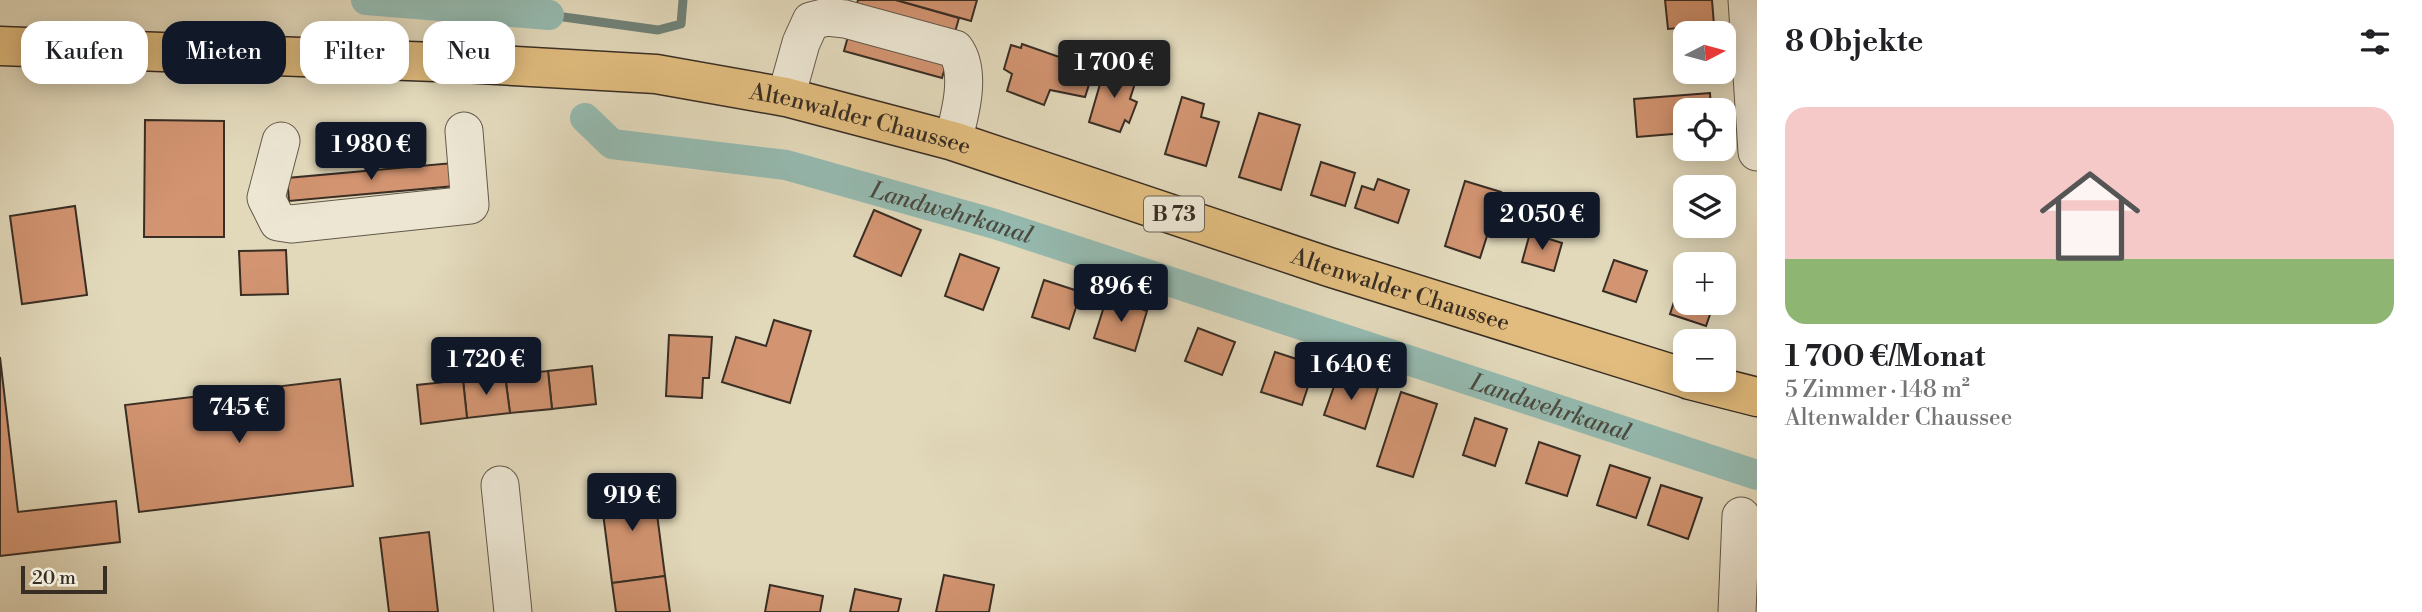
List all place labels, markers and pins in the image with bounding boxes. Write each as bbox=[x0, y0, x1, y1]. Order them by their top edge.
pin: 1 700 € bbox=[1049, 41, 1179, 100]
pin: 1 980 € bbox=[306, 122, 436, 182]
pin: 2 050 € bbox=[1477, 192, 1607, 252]
pin: 896 € bbox=[1072, 264, 1170, 324]
pin: 1 720 € bbox=[421, 338, 551, 397]
pin: 1 640 € bbox=[1286, 342, 1416, 402]
pin: 745 € bbox=[190, 386, 288, 445]
pin: 919 € bbox=[583, 474, 681, 533]

